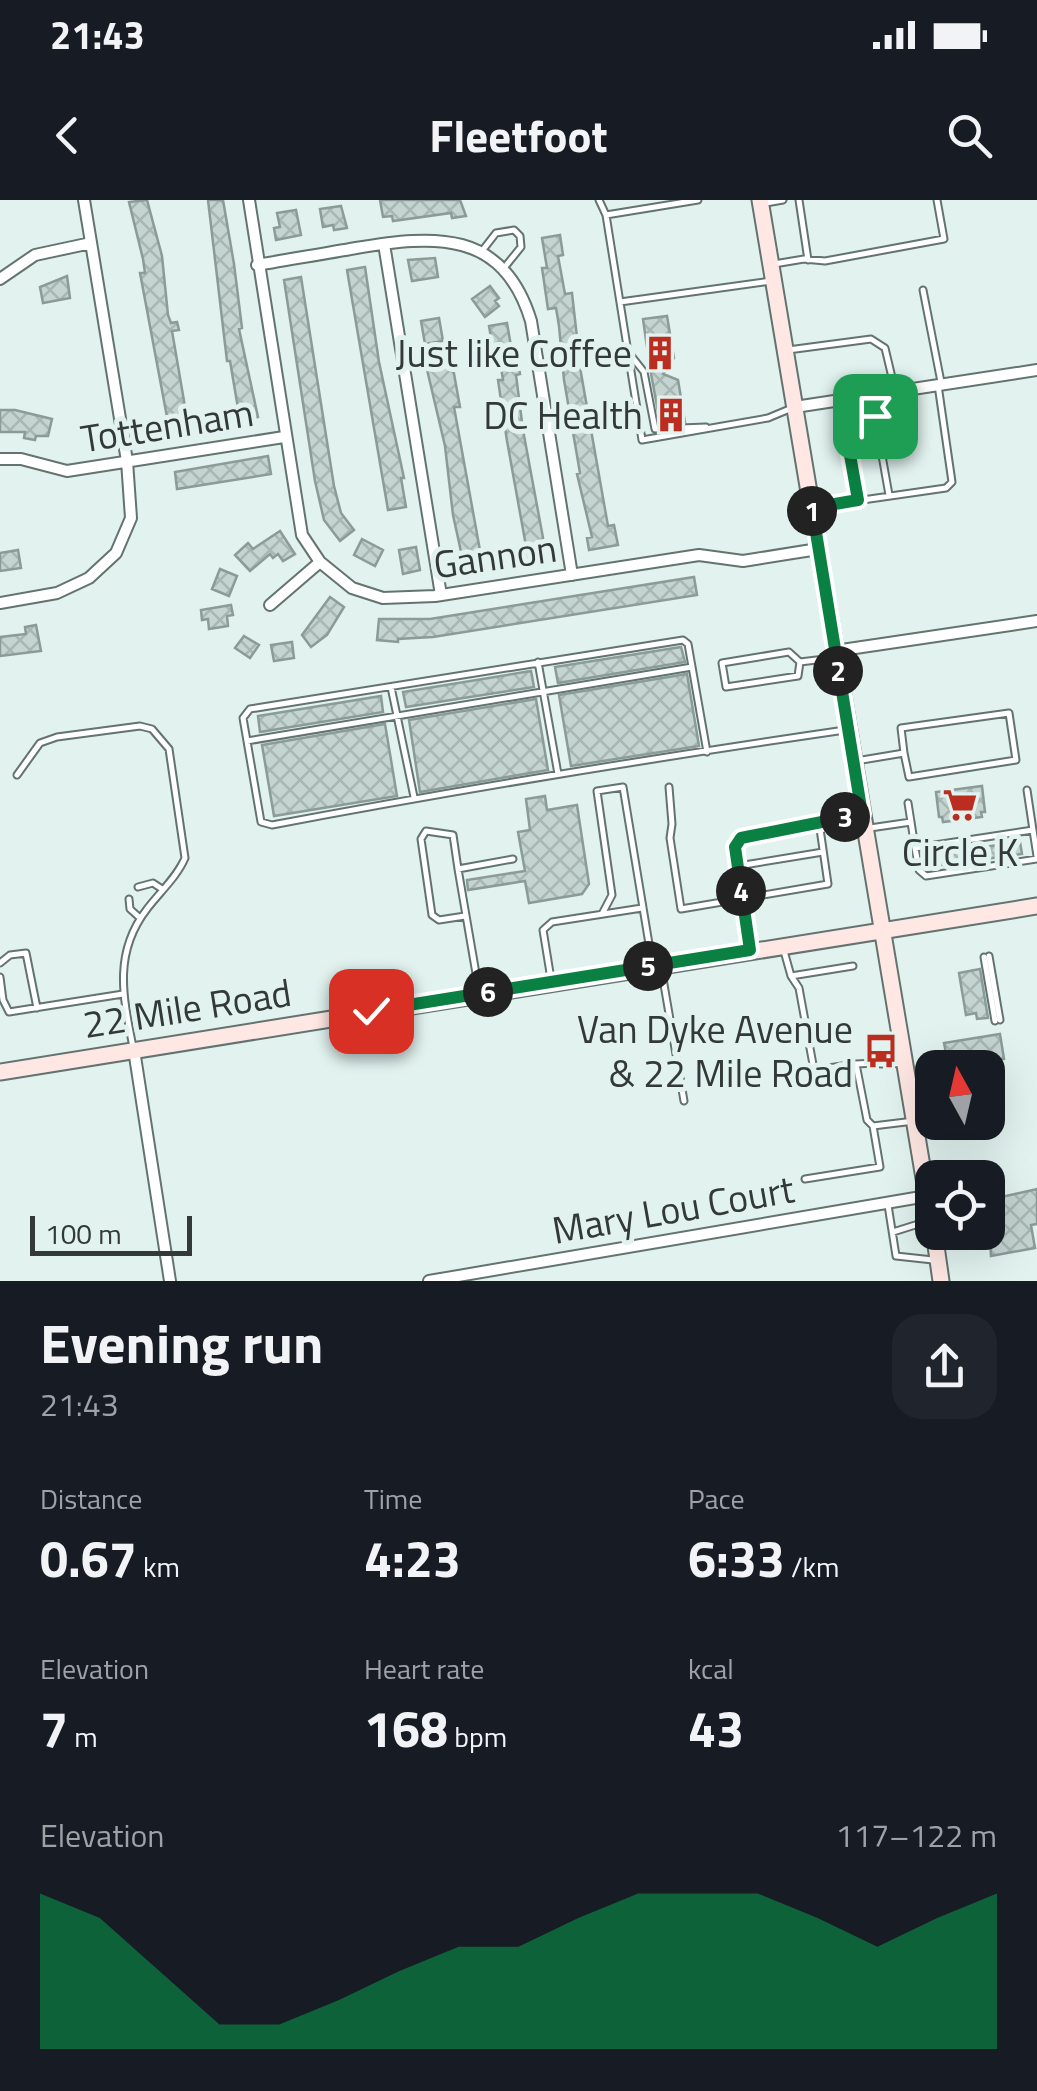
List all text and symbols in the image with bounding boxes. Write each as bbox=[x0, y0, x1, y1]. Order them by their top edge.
text: 21:43 bbox=[50, 6, 145, 64]
text: Fleetfoot bbox=[429, 101, 608, 169]
icon: back bbox=[40, 108, 95, 163]
icon: search bbox=[942, 108, 997, 163]
place label: Just like Coffee bbox=[396, 324, 632, 382]
building icon: Just like Coffee bbox=[641, 334, 679, 372]
pin bbox=[833, 374, 918, 459]
street label: Tottenham bbox=[77, 383, 257, 467]
place label: DC Health bbox=[483, 386, 643, 444]
icon: arrive bbox=[848, 389, 903, 444]
building icon: DC Health bbox=[652, 396, 690, 434]
pin: 1 bbox=[787, 486, 837, 536]
text: 1 bbox=[804, 489, 820, 532]
street label: Gannon bbox=[430, 519, 560, 593]
pin: 2 bbox=[813, 646, 863, 696]
text: 2 bbox=[830, 649, 846, 692]
supermarket icon: Circle K bbox=[941, 786, 979, 824]
pin: 3 bbox=[820, 792, 870, 842]
text: 3 bbox=[837, 795, 853, 838]
place label: Circle K bbox=[902, 823, 1018, 881]
pin: 4 bbox=[716, 866, 766, 916]
text: 4 bbox=[733, 869, 749, 912]
pin: 5 bbox=[623, 941, 673, 991]
text: 5 bbox=[640, 944, 656, 987]
street label: 22 Mile Road bbox=[79, 963, 295, 1053]
pin: 6 bbox=[463, 967, 513, 1017]
pin bbox=[329, 969, 414, 1054]
text: 6 bbox=[480, 970, 496, 1013]
icon: check bbox=[344, 984, 399, 1039]
place label: Van Dyke Avenue & 22 Mile Road bbox=[577, 1000, 853, 1102]
bus stop icon: Van Dyke Avenue & 22 Mile Road bbox=[862, 1032, 900, 1070]
north arrow bbox=[915, 1050, 1005, 1140]
map controls bbox=[915, 1050, 1005, 1250]
street label: Mary Lou Court bbox=[548, 1159, 798, 1259]
button: locate bbox=[915, 1160, 1005, 1250]
scale bar bbox=[30, 1211, 192, 1256]
text: 100 m bbox=[45, 1212, 122, 1255]
text: Evening run bbox=[40, 1301, 323, 1384]
button: share bbox=[892, 1314, 997, 1419]
text: 21:43 bbox=[40, 1380, 119, 1428]
text: Distance bbox=[40, 1477, 142, 1520]
text: Time bbox=[364, 1477, 422, 1520]
text: Pace bbox=[688, 1477, 745, 1520]
text: 0.67 bbox=[40, 1520, 137, 1596]
text: 4:23 bbox=[364, 1520, 461, 1596]
text: 6:33 bbox=[688, 1520, 785, 1596]
text: km bbox=[137, 1545, 180, 1588]
text: /km bbox=[785, 1545, 839, 1588]
text: Elevation bbox=[40, 1647, 149, 1690]
text: Heart rate bbox=[364, 1647, 484, 1690]
text: kcal bbox=[688, 1647, 734, 1690]
text: 7 bbox=[40, 1690, 68, 1766]
text: 168 bbox=[364, 1690, 448, 1766]
text: 43 bbox=[688, 1690, 744, 1766]
text: m bbox=[68, 1715, 98, 1758]
text: bpm bbox=[448, 1715, 507, 1758]
text: Elevation bbox=[40, 1811, 164, 1859]
text: 117–122 m bbox=[835, 1811, 997, 1859]

